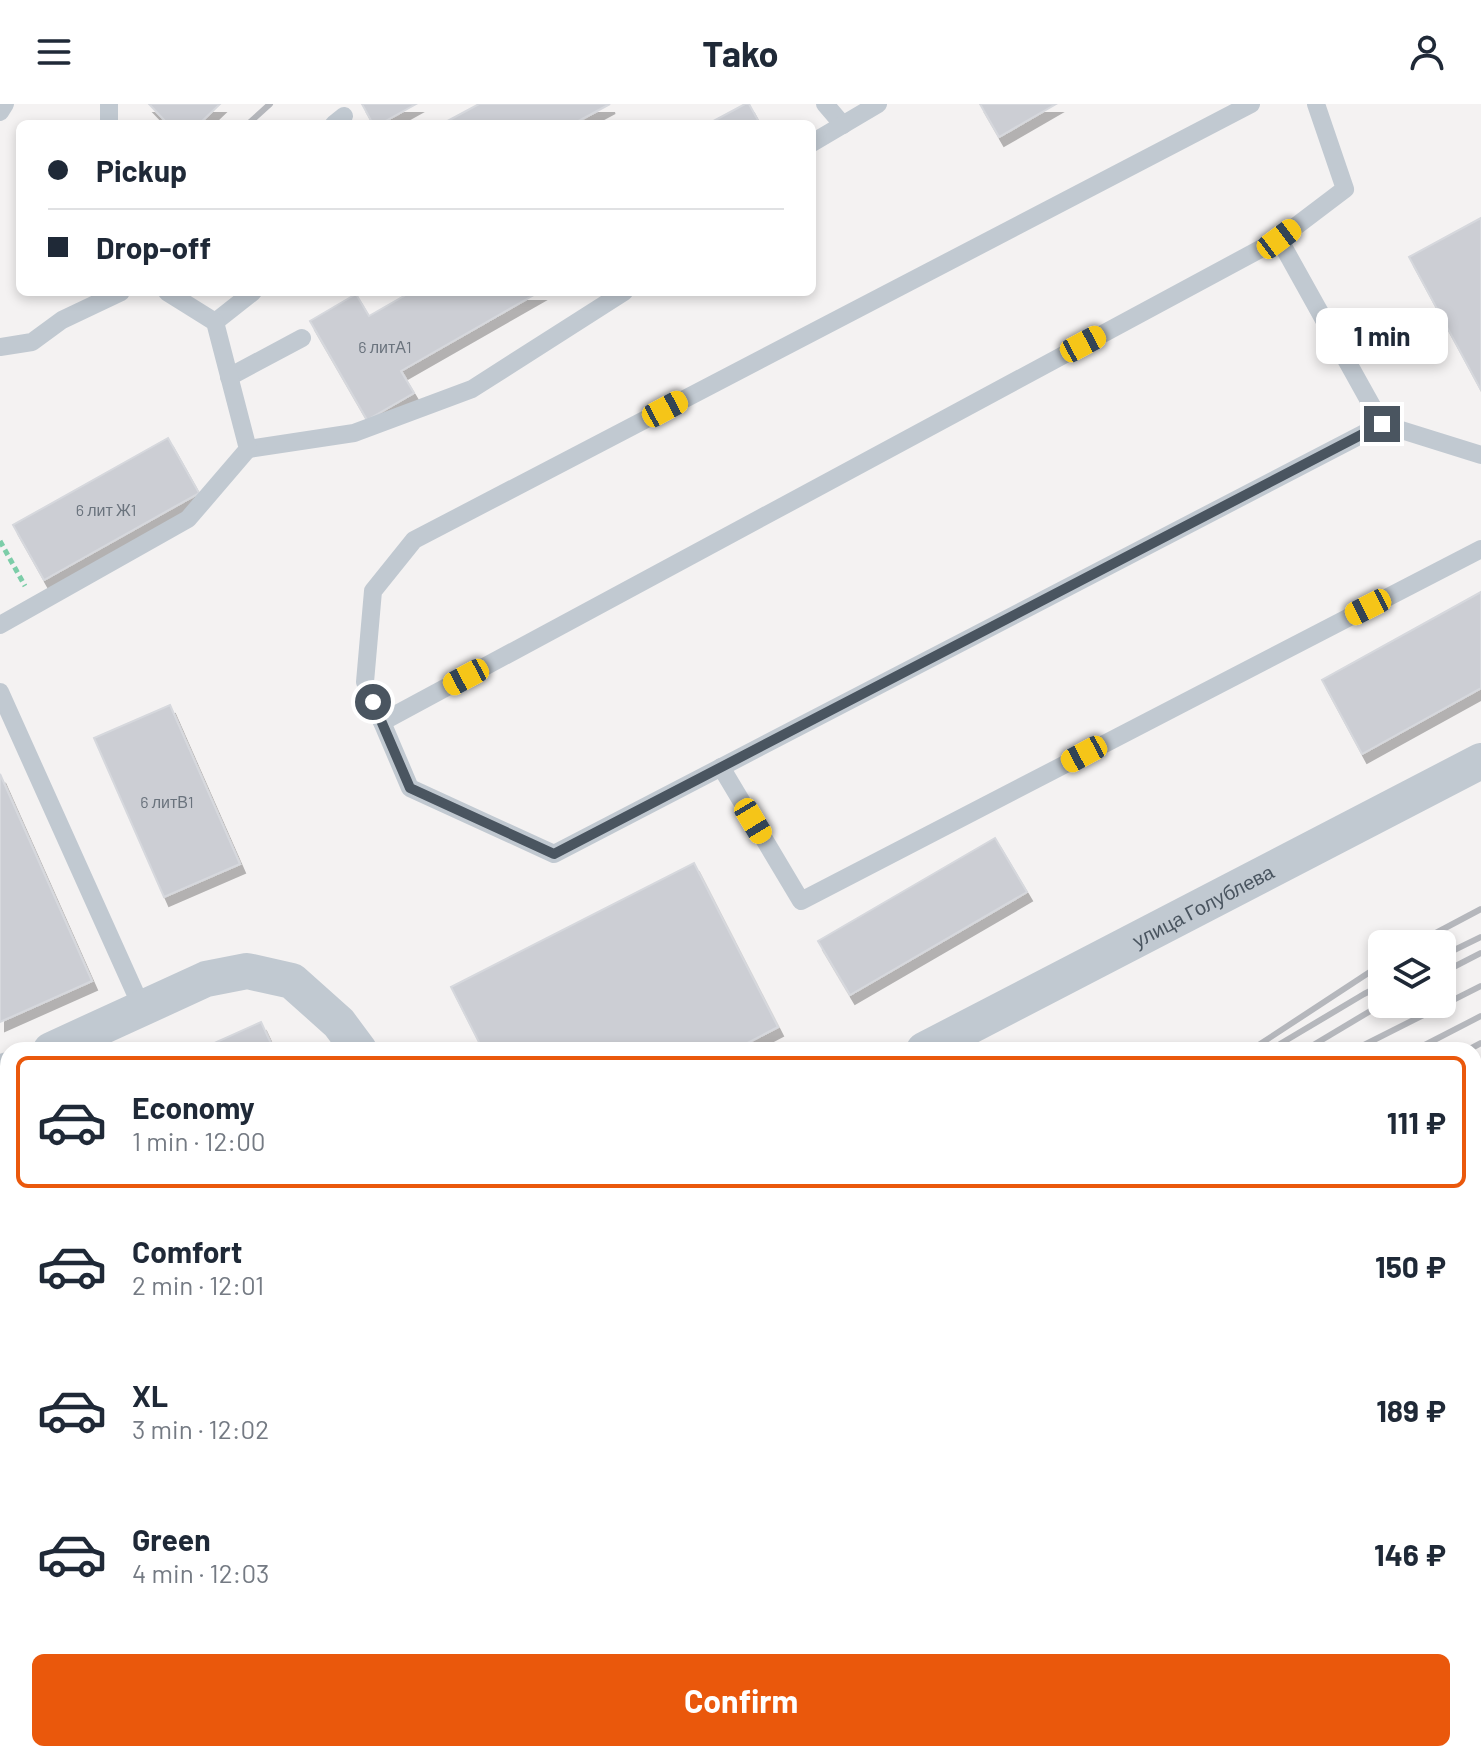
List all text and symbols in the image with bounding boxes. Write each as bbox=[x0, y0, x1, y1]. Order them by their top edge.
icon: menu bbox=[32, 30, 76, 74]
icon: person bbox=[1405, 30, 1449, 74]
text: Tako bbox=[702, 31, 779, 74]
text: Pickup bbox=[96, 152, 187, 188]
car bbox=[1253, 215, 1305, 263]
text: Drop-off bbox=[96, 229, 211, 265]
callout: 1 min bbox=[1316, 308, 1448, 364]
text: 1 min bbox=[1354, 320, 1410, 351]
car bbox=[1056, 322, 1110, 366]
house number: 6 литА1 bbox=[358, 337, 412, 356]
car bbox=[638, 387, 692, 431]
route end bbox=[1364, 406, 1400, 442]
house number: 6 лит Ж1 bbox=[76, 500, 136, 519]
car bbox=[1341, 585, 1395, 629]
car bbox=[439, 655, 493, 699]
route start bbox=[355, 684, 391, 720]
car bbox=[1057, 732, 1111, 776]
house number: 6 литВ1 bbox=[140, 792, 194, 811]
car bbox=[730, 794, 776, 848]
street label: улица Голублева bbox=[1128, 858, 1278, 952]
map controls bbox=[1368, 930, 1456, 1018]
button: layers bbox=[1368, 930, 1456, 1018]
icon: car bbox=[36, 1086, 108, 1158]
text: Economy bbox=[132, 1089, 255, 1125]
text: 111 ₽ bbox=[1387, 1104, 1446, 1140]
text: 1 min · 12:00 bbox=[132, 1125, 266, 1156]
icon: car bbox=[36, 1230, 108, 1302]
text: Comfort bbox=[132, 1233, 242, 1269]
text: 150 ₽ bbox=[1375, 1248, 1446, 1284]
text: 2 min · 12:01 bbox=[132, 1269, 264, 1300]
icon: car bbox=[36, 1374, 108, 1446]
text: XL bbox=[132, 1377, 168, 1413]
text: 189 ₽ bbox=[1376, 1392, 1446, 1428]
text: 3 min · 12:02 bbox=[132, 1413, 269, 1444]
icon: car bbox=[36, 1518, 108, 1590]
text: Green bbox=[132, 1521, 211, 1557]
text: 146 ₽ bbox=[1374, 1536, 1446, 1572]
text: 4 min · 12:03 bbox=[132, 1557, 269, 1588]
button: Confirm bbox=[32, 1654, 1450, 1746]

